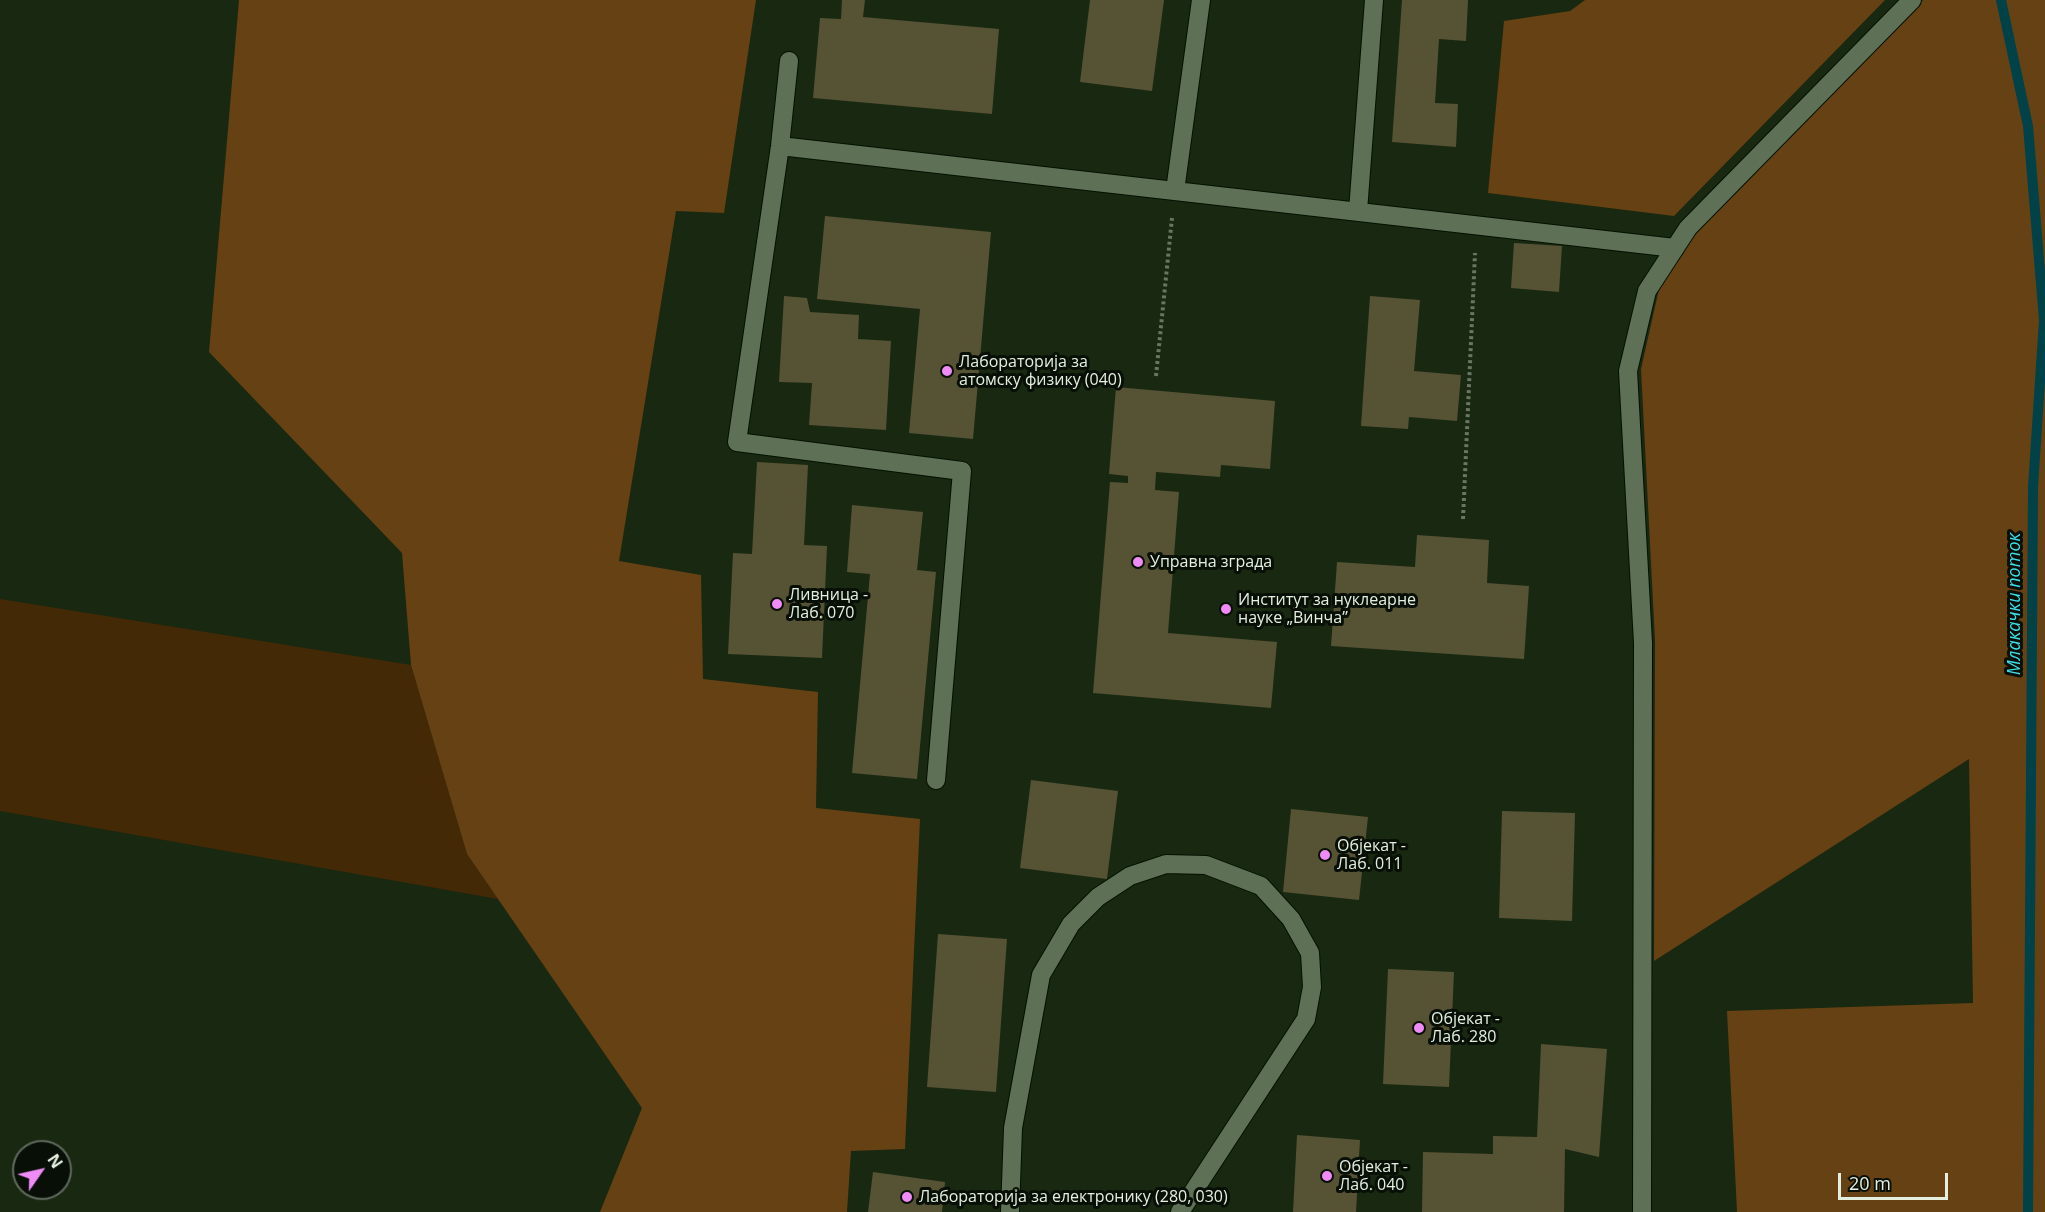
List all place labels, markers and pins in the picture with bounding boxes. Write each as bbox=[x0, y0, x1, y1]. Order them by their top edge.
place label: Лабораторија за атомску физику (040) bbox=[959, 352, 1122, 390]
marker: Лабораторија за атомску физику (040) bbox=[940, 364, 954, 378]
place label: Управна зграда bbox=[1150, 552, 1272, 572]
marker: Управна зграда bbox=[1131, 555, 1145, 569]
place label: Ливница - Лаб. 070 bbox=[789, 585, 868, 623]
place label: Институт за нуклеарне науке „Винча” bbox=[1238, 590, 1416, 628]
marker: Ливница - Лаб. 070 bbox=[770, 597, 784, 611]
marker: Институт за нуклеарне науке „Винча” bbox=[1219, 602, 1233, 616]
place label: Објекат - Лаб. 011 bbox=[1337, 836, 1406, 874]
marker: Објекат - Лаб. 011 bbox=[1318, 848, 1332, 862]
place label: Објекат - Лаб. 280 bbox=[1431, 1009, 1500, 1047]
marker: Објекат - Лаб. 280 bbox=[1412, 1021, 1426, 1035]
place label: Објекат - Лаб. 040 bbox=[1339, 1157, 1408, 1195]
marker: Објекат - Лаб. 040 bbox=[1320, 1169, 1334, 1183]
place label: Лабораторија за електронику (280, 030) bbox=[919, 1187, 1228, 1207]
marker: Лабораторија за електронику (280, 030) bbox=[900, 1190, 914, 1204]

